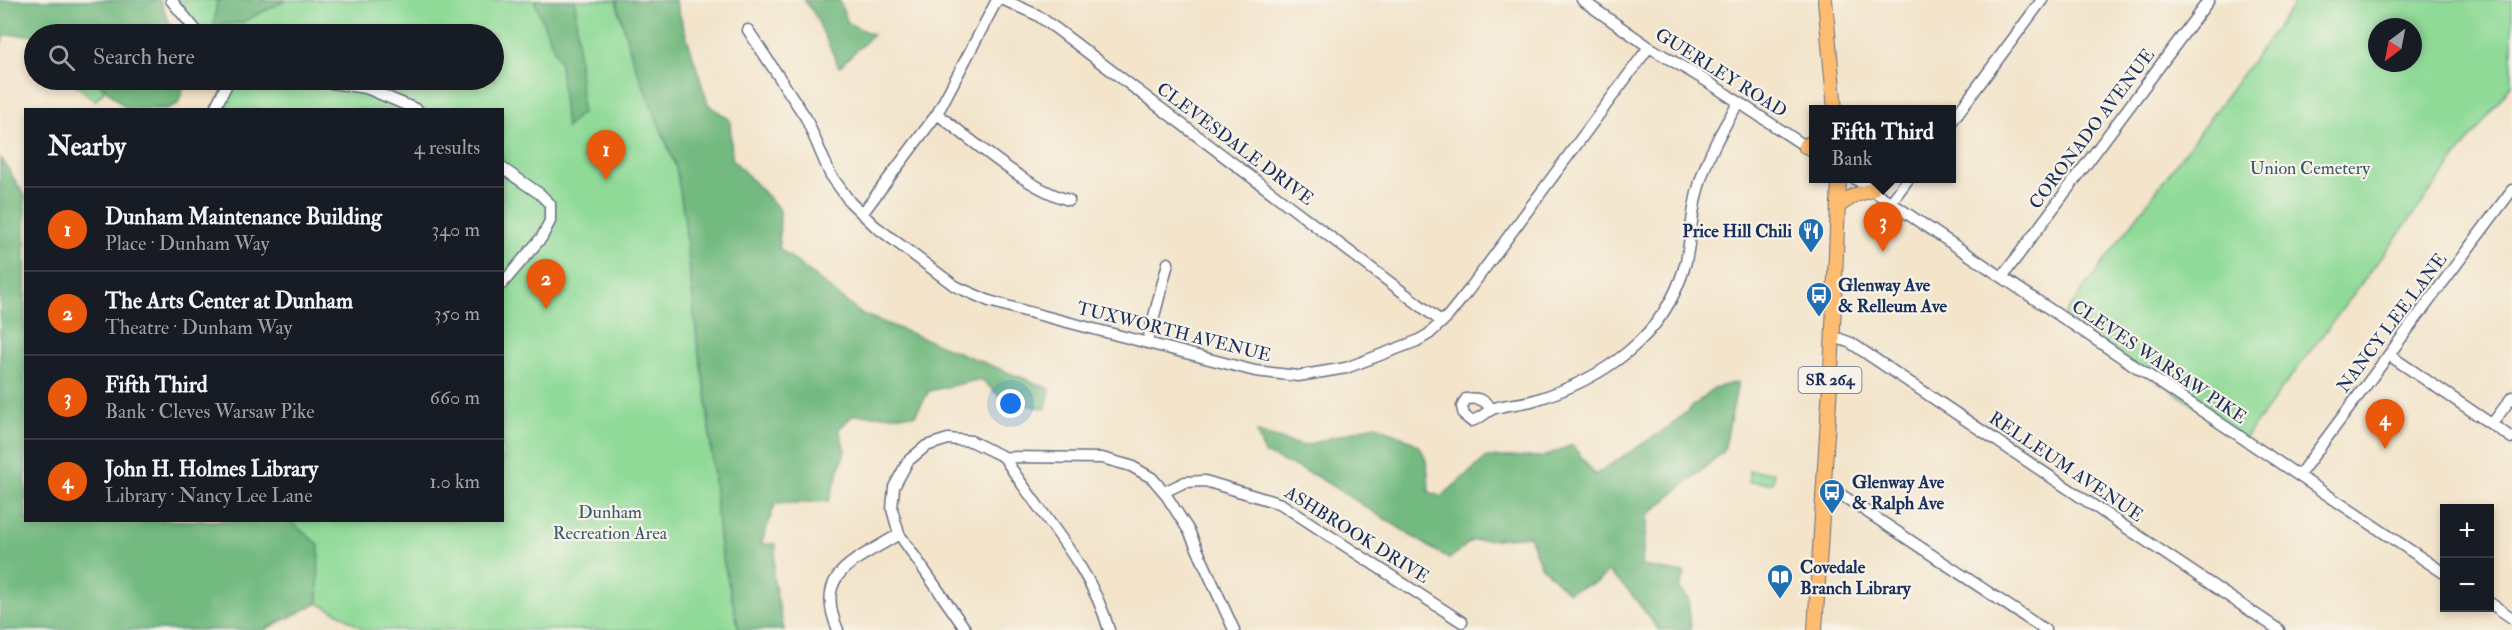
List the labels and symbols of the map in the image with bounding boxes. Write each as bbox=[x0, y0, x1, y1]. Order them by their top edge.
north arrow bbox=[2368, 18, 2422, 72]
street label: GUERLEY ROAD bbox=[1651, 23, 1791, 123]
street label: CORONADO AVENUE bbox=[2024, 44, 2160, 214]
street label: CLEVESDALE DRIVE bbox=[1152, 77, 1318, 211]
pin: 1 bbox=[586, 130, 626, 180]
park label: Union Cemetery bbox=[2250, 157, 2371, 180]
pin: 3 bbox=[1864, 202, 1902, 252]
restaurant icon: Price Hill Chili bbox=[1796, 216, 1826, 254]
place label: Price Hill Chili bbox=[1682, 220, 1792, 243]
street label: NANCY LEE LANE bbox=[2332, 249, 2452, 397]
pin: 2 bbox=[526, 260, 566, 309]
place label: Glenway Ave & Relleum Ave bbox=[1838, 274, 1947, 318]
bus stop icon: Glenway Ave & Relleum Ave bbox=[1804, 280, 1834, 318]
street label: CLEVES WARSAW PIKE bbox=[2067, 295, 2251, 429]
street label: TUXWORTH AVENUE bbox=[1074, 297, 1274, 367]
road number: SR 264 bbox=[1798, 367, 1862, 393]
your location bbox=[996, 389, 1025, 418]
pin: 4 bbox=[2366, 400, 2404, 449]
street label: RELLEUM AVENUE bbox=[1984, 407, 2148, 527]
place label: Glenway Ave & Ralph Ave bbox=[1852, 471, 1945, 515]
bus stop icon: Glenway Ave & Ralph Ave bbox=[1817, 477, 1847, 515]
street label: ASHBROOK DRIVE bbox=[1280, 481, 1434, 589]
park label: Dunham Recreation Area bbox=[553, 501, 668, 545]
place label: Covedale Branch Library bbox=[1800, 556, 1912, 600]
library icon: Covedale Branch Library bbox=[1765, 562, 1795, 600]

